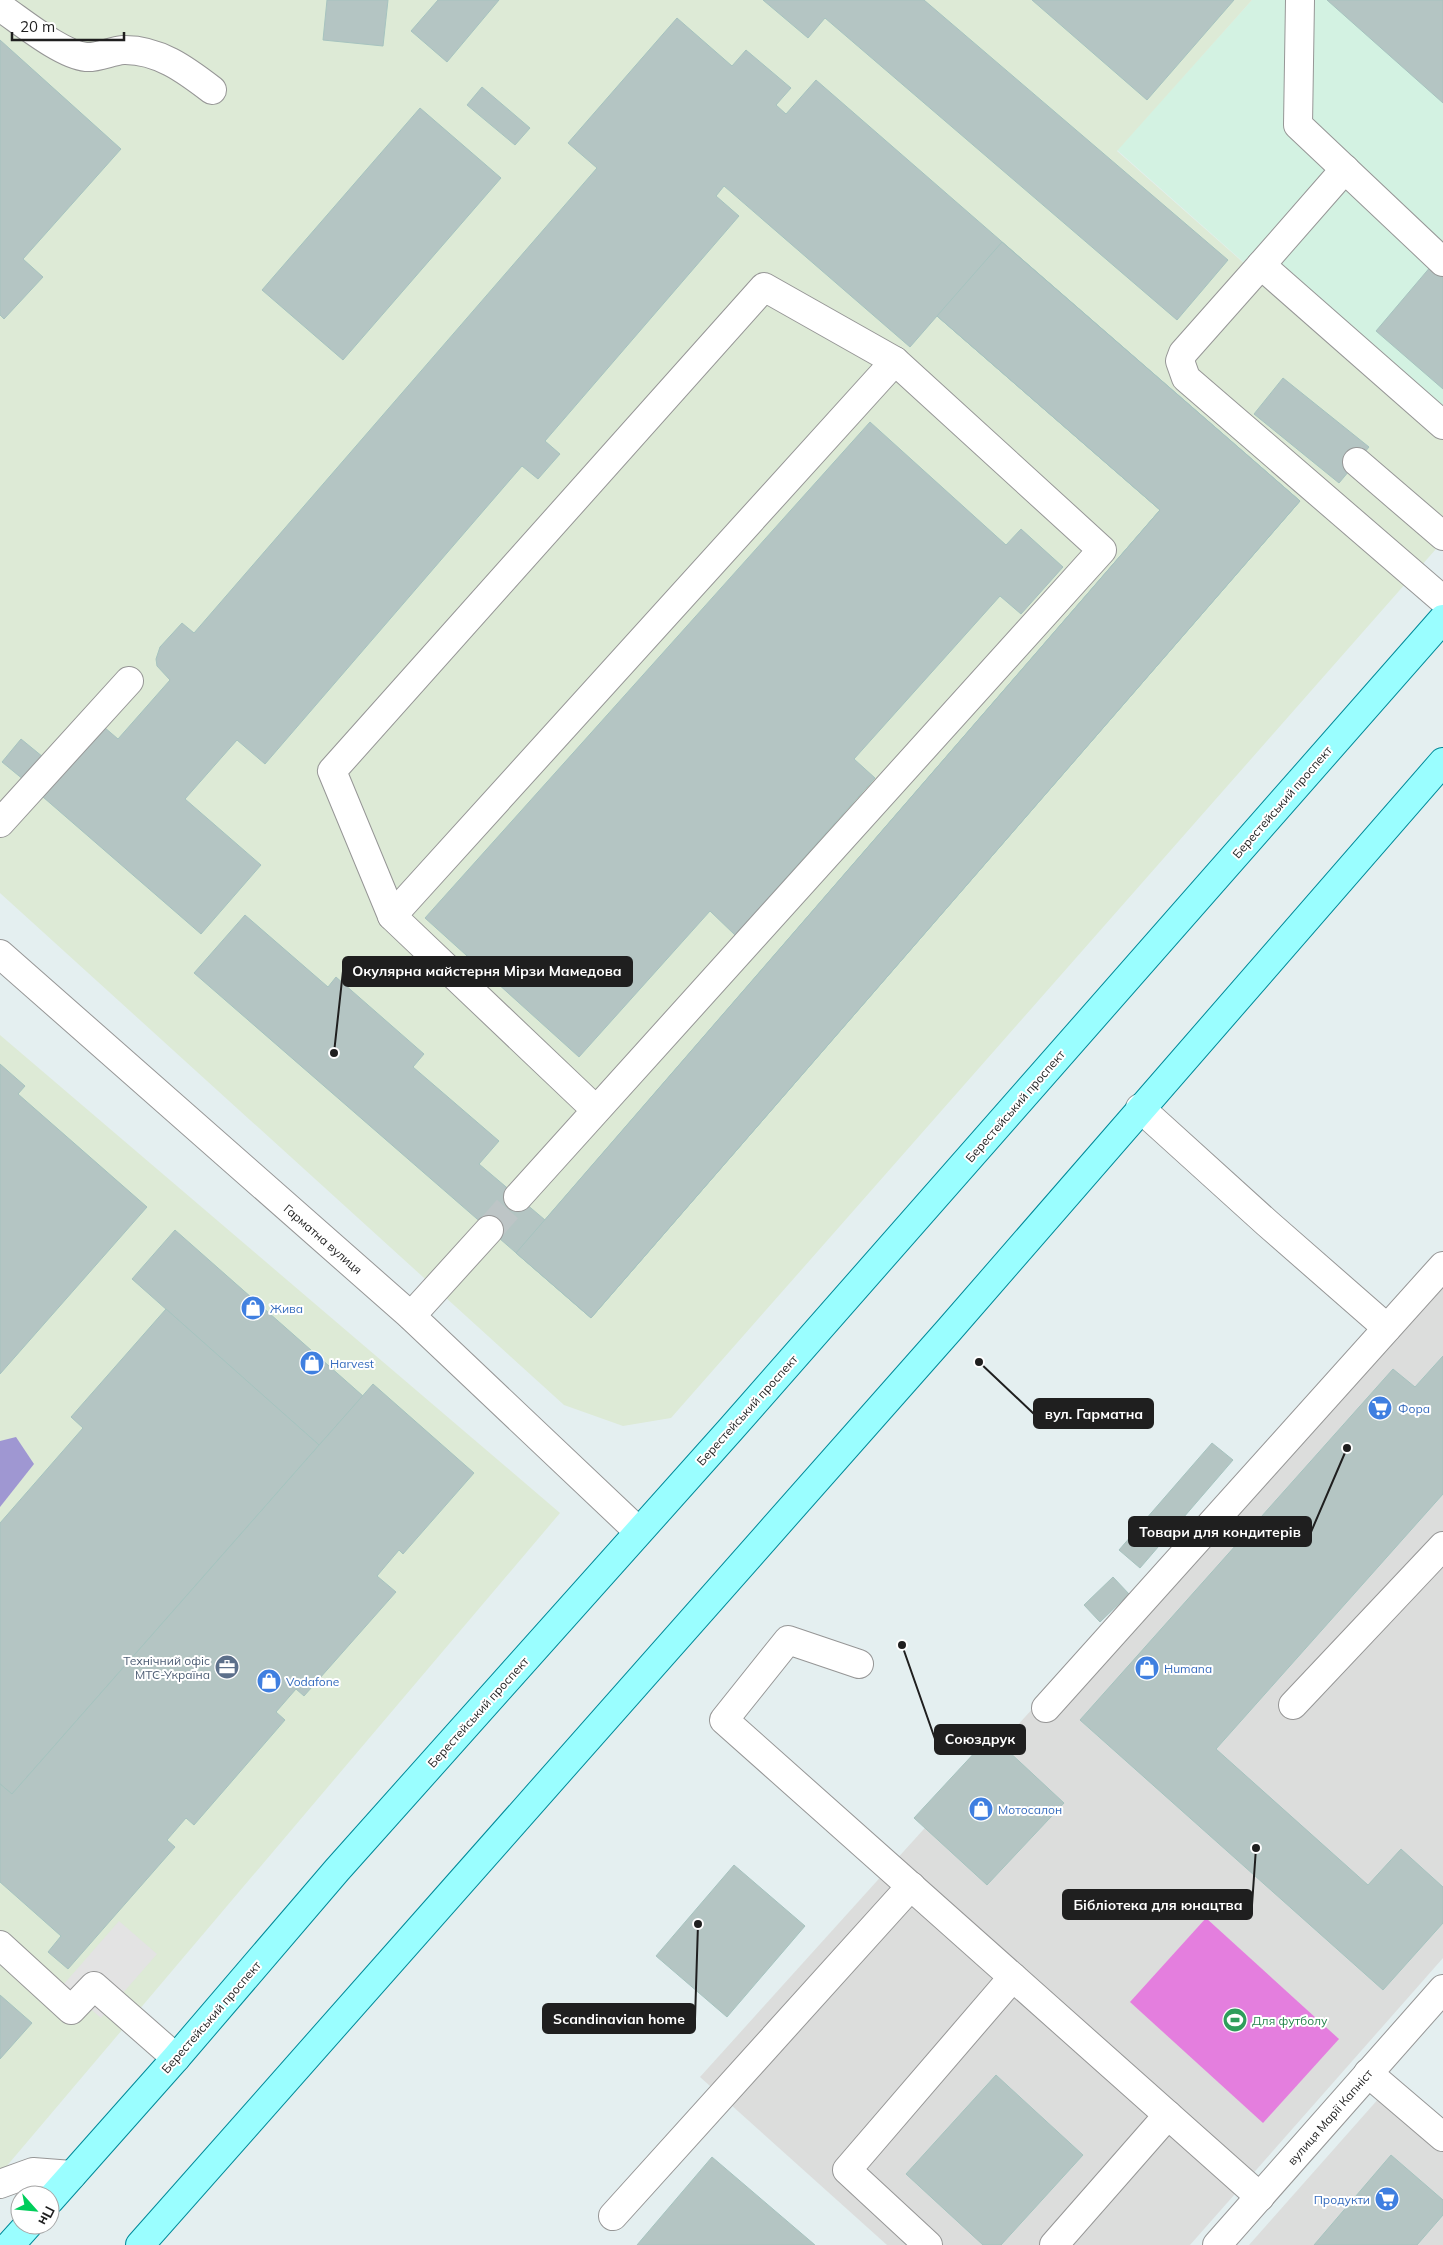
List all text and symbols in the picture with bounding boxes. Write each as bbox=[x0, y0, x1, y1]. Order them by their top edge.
scale bar bbox=[12, 10, 125, 42]
text: 20 m bbox=[20, 17, 55, 36]
street label: Берестейський проспект bbox=[1229, 742, 1335, 861]
callout: Окулярна майстерня Мірзи Мамедова bbox=[343, 957, 632, 986]
text: Окулярна майстерня Мірзи Мамедова bbox=[352, 962, 622, 980]
street label: Берестейський проспект bbox=[962, 1046, 1068, 1165]
street label: Гарматна вулиця bbox=[281, 1201, 365, 1277]
shop icon: Жива bbox=[240, 1295, 266, 1321]
place label: Жива bbox=[270, 1301, 303, 1316]
shop icon: Harvest bbox=[299, 1350, 325, 1376]
street label: Берестейський проспект bbox=[693, 1351, 801, 1468]
place label: Harvest bbox=[330, 1356, 374, 1371]
supermarket icon: Фора bbox=[1367, 1395, 1393, 1421]
callout: вул. Гарматна bbox=[1034, 1399, 1153, 1428]
place label: Фора bbox=[1398, 1401, 1430, 1416]
text: вул. Гарматна bbox=[1045, 1405, 1143, 1423]
callout: Товари для кондитерів bbox=[1129, 1517, 1311, 1546]
text: Товари для кондитерів bbox=[1139, 1523, 1301, 1541]
place label: Технічний офіс МТС-Україна bbox=[123, 1653, 210, 1682]
street label: Берестейський проспект bbox=[424, 1653, 532, 1770]
office icon: Технічний офіс МТС-Україна bbox=[214, 1654, 240, 1680]
shop icon: Humana bbox=[1134, 1655, 1160, 1681]
place label: Humana bbox=[1164, 1661, 1212, 1676]
shop icon: Vodafone bbox=[256, 1668, 282, 1694]
place label: Vodafone bbox=[286, 1674, 339, 1689]
callout: Союздрук bbox=[935, 1725, 1025, 1754]
text: Союздрук bbox=[945, 1730, 1016, 1748]
shop icon: Мотосалон bbox=[968, 1796, 994, 1822]
place label: Мотосалон bbox=[998, 1802, 1062, 1817]
callout: Бібліотека для юнацтва bbox=[1063, 1890, 1252, 1919]
text: Бібліотека для юнацтва bbox=[1073, 1896, 1243, 1914]
street label: Берестейський проспект bbox=[158, 1957, 264, 2076]
callout: Scandinavian home bbox=[543, 2004, 695, 2033]
sports icon: Для футболу bbox=[1222, 2007, 1248, 2033]
text: Scandinavian home bbox=[553, 2010, 685, 2028]
place label: Для футболу bbox=[1252, 2013, 1328, 2028]
street label: вулиця Марії Капніст bbox=[1284, 2066, 1376, 2168]
north arrow bbox=[10, 2185, 60, 2235]
supermarket icon: Продукти bbox=[1374, 2186, 1400, 2212]
place label: Продукти bbox=[1314, 2192, 1370, 2207]
text: Пн bbox=[34, 2203, 59, 2229]

